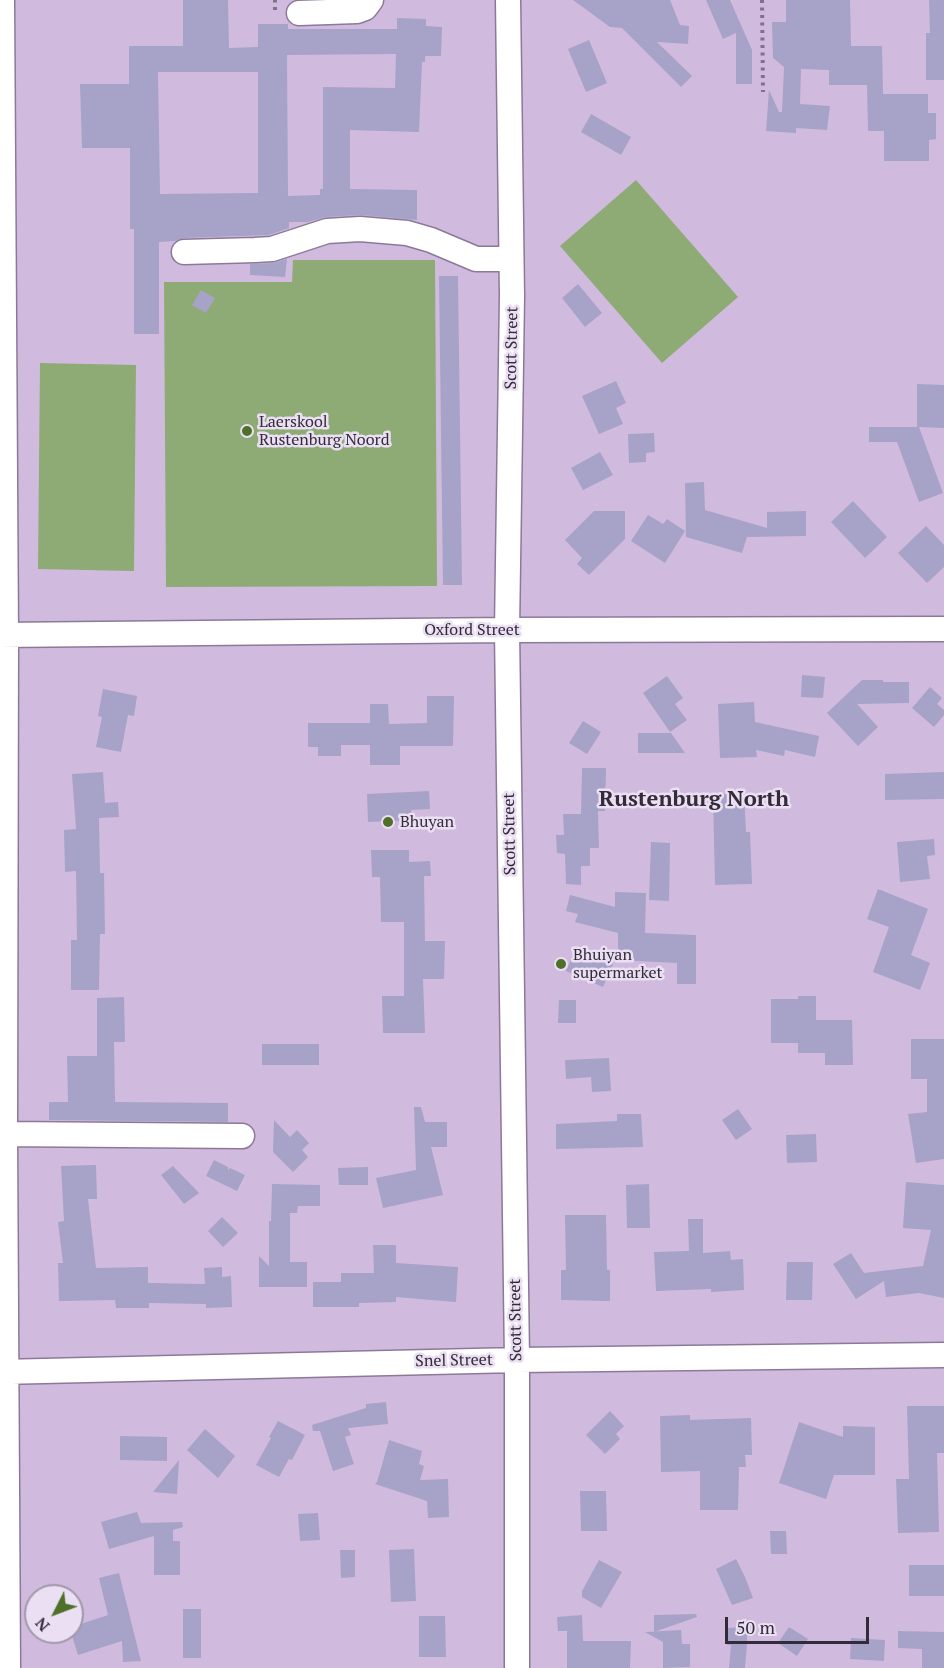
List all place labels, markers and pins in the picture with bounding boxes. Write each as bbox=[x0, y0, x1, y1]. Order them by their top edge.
place label: Laerskool Rustenburg Noord bbox=[259, 412, 390, 450]
marker: Laerskool Rustenburg Noord bbox=[240, 424, 254, 438]
place label: Bhuyan bbox=[400, 812, 454, 832]
marker: Bhuyan bbox=[381, 815, 395, 829]
place label: Bhuiyan supermarket bbox=[573, 945, 662, 983]
marker: Bhuiyan supermarket bbox=[554, 957, 568, 971]

